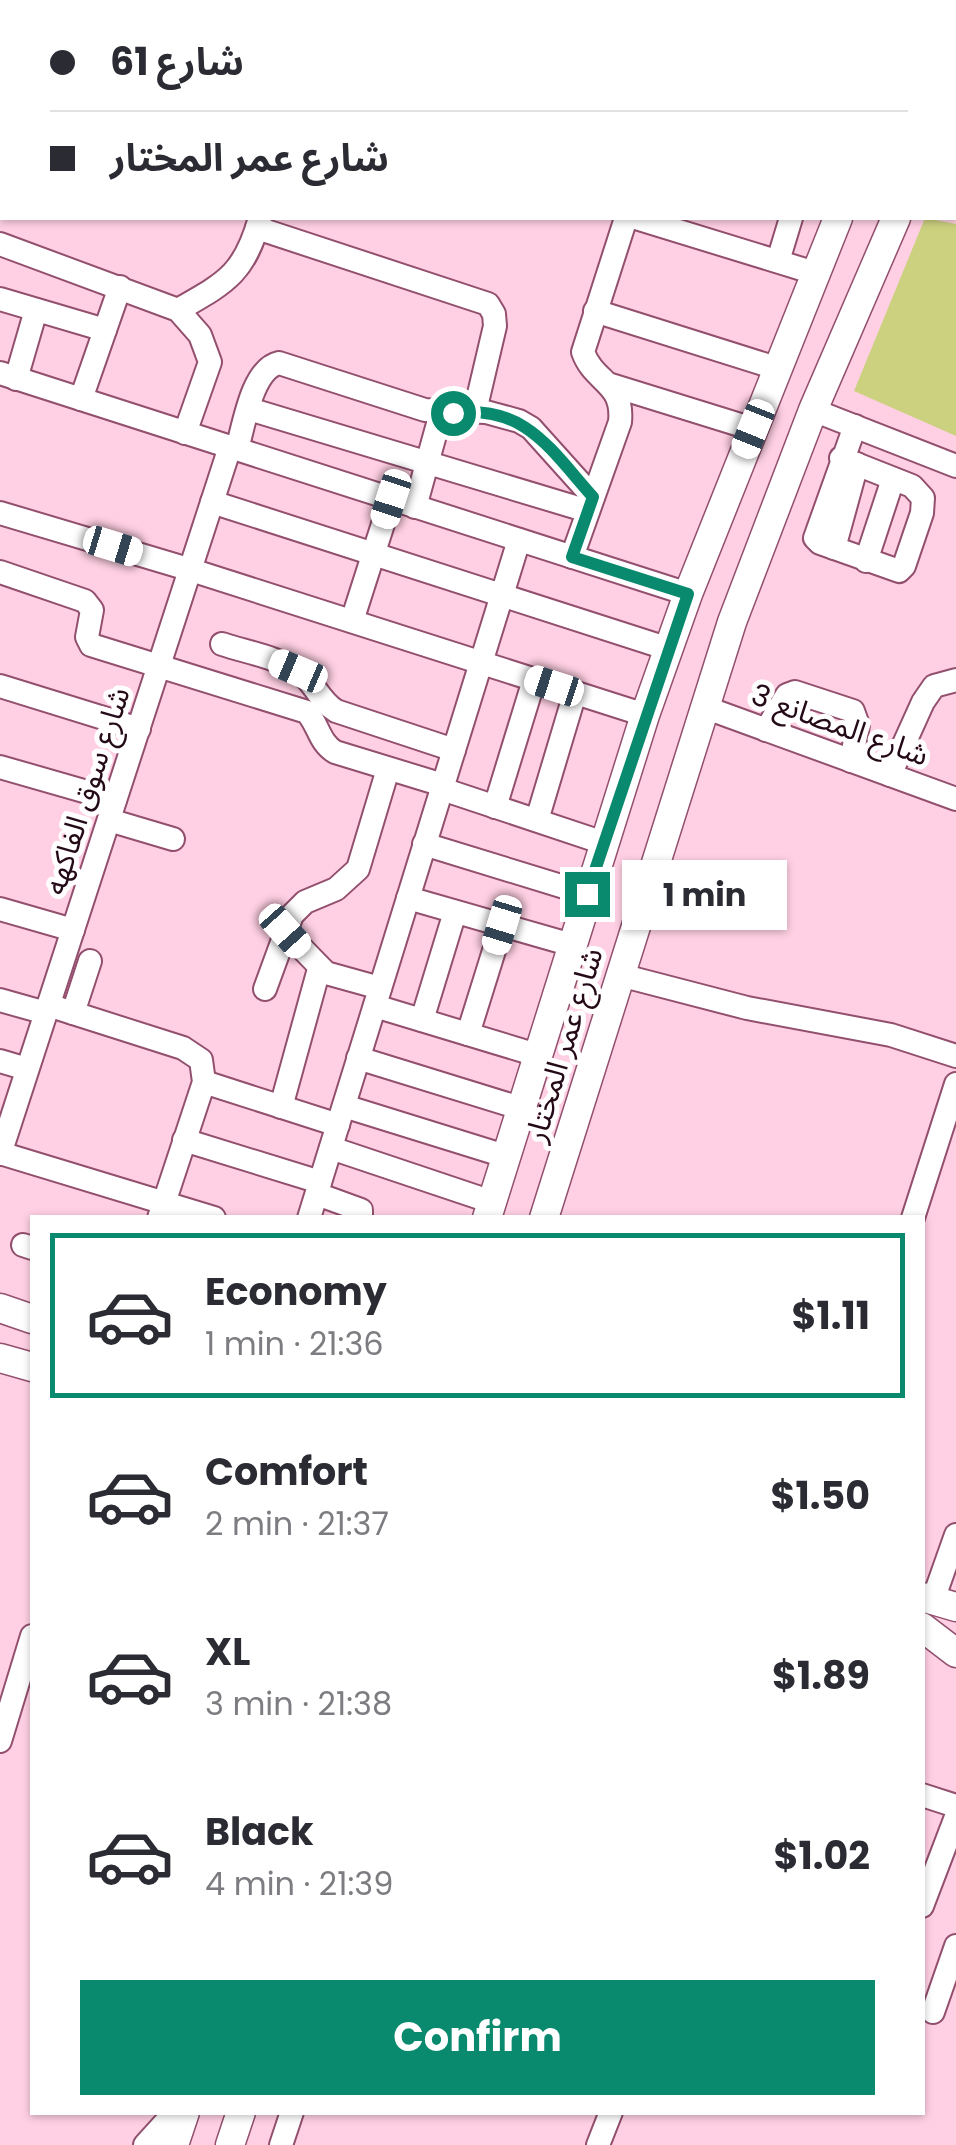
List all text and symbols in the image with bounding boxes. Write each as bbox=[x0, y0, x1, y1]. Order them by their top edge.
text: شارع 61 bbox=[110, 35, 244, 88]
text: شارع عمر المختار bbox=[110, 131, 389, 184]
route start bbox=[431, 391, 476, 436]
car bbox=[728, 396, 778, 462]
car bbox=[367, 466, 415, 532]
car bbox=[80, 523, 146, 569]
car bbox=[265, 645, 331, 697]
car bbox=[521, 662, 587, 710]
street label: شارع المصانع 3 bbox=[745, 673, 935, 777]
street label: شارع سوق الفاكهه bbox=[33, 681, 141, 901]
callout: 1 min bbox=[622, 859, 787, 929]
route end bbox=[565, 872, 610, 917]
text: 1 min bbox=[663, 872, 746, 917]
car bbox=[479, 892, 525, 958]
car bbox=[254, 899, 316, 963]
street label: شارع عمر المختار bbox=[513, 942, 614, 1149]
text: Economy bbox=[205, 1265, 387, 1318]
icon: car bbox=[85, 1271, 175, 1361]
text: $1.11 bbox=[791, 1289, 870, 1342]
text: 1 min · 21:36 bbox=[205, 1321, 384, 1366]
text: Comfort bbox=[205, 1445, 368, 1498]
icon: car bbox=[85, 1451, 175, 1541]
text: $1.50 bbox=[771, 1469, 870, 1522]
text: 2 min · 21:37 bbox=[205, 1501, 389, 1546]
text: XL bbox=[205, 1625, 250, 1678]
icon: car bbox=[85, 1631, 175, 1721]
text: $1.89 bbox=[772, 1649, 870, 1702]
text: 3 min · 21:38 bbox=[205, 1681, 392, 1726]
text: Black bbox=[205, 1805, 314, 1858]
icon: car bbox=[85, 1811, 175, 1901]
text: $1.02 bbox=[774, 1829, 870, 1882]
text: 4 min · 21:39 bbox=[205, 1861, 393, 1906]
button: Confirm bbox=[80, 1980, 875, 2095]

